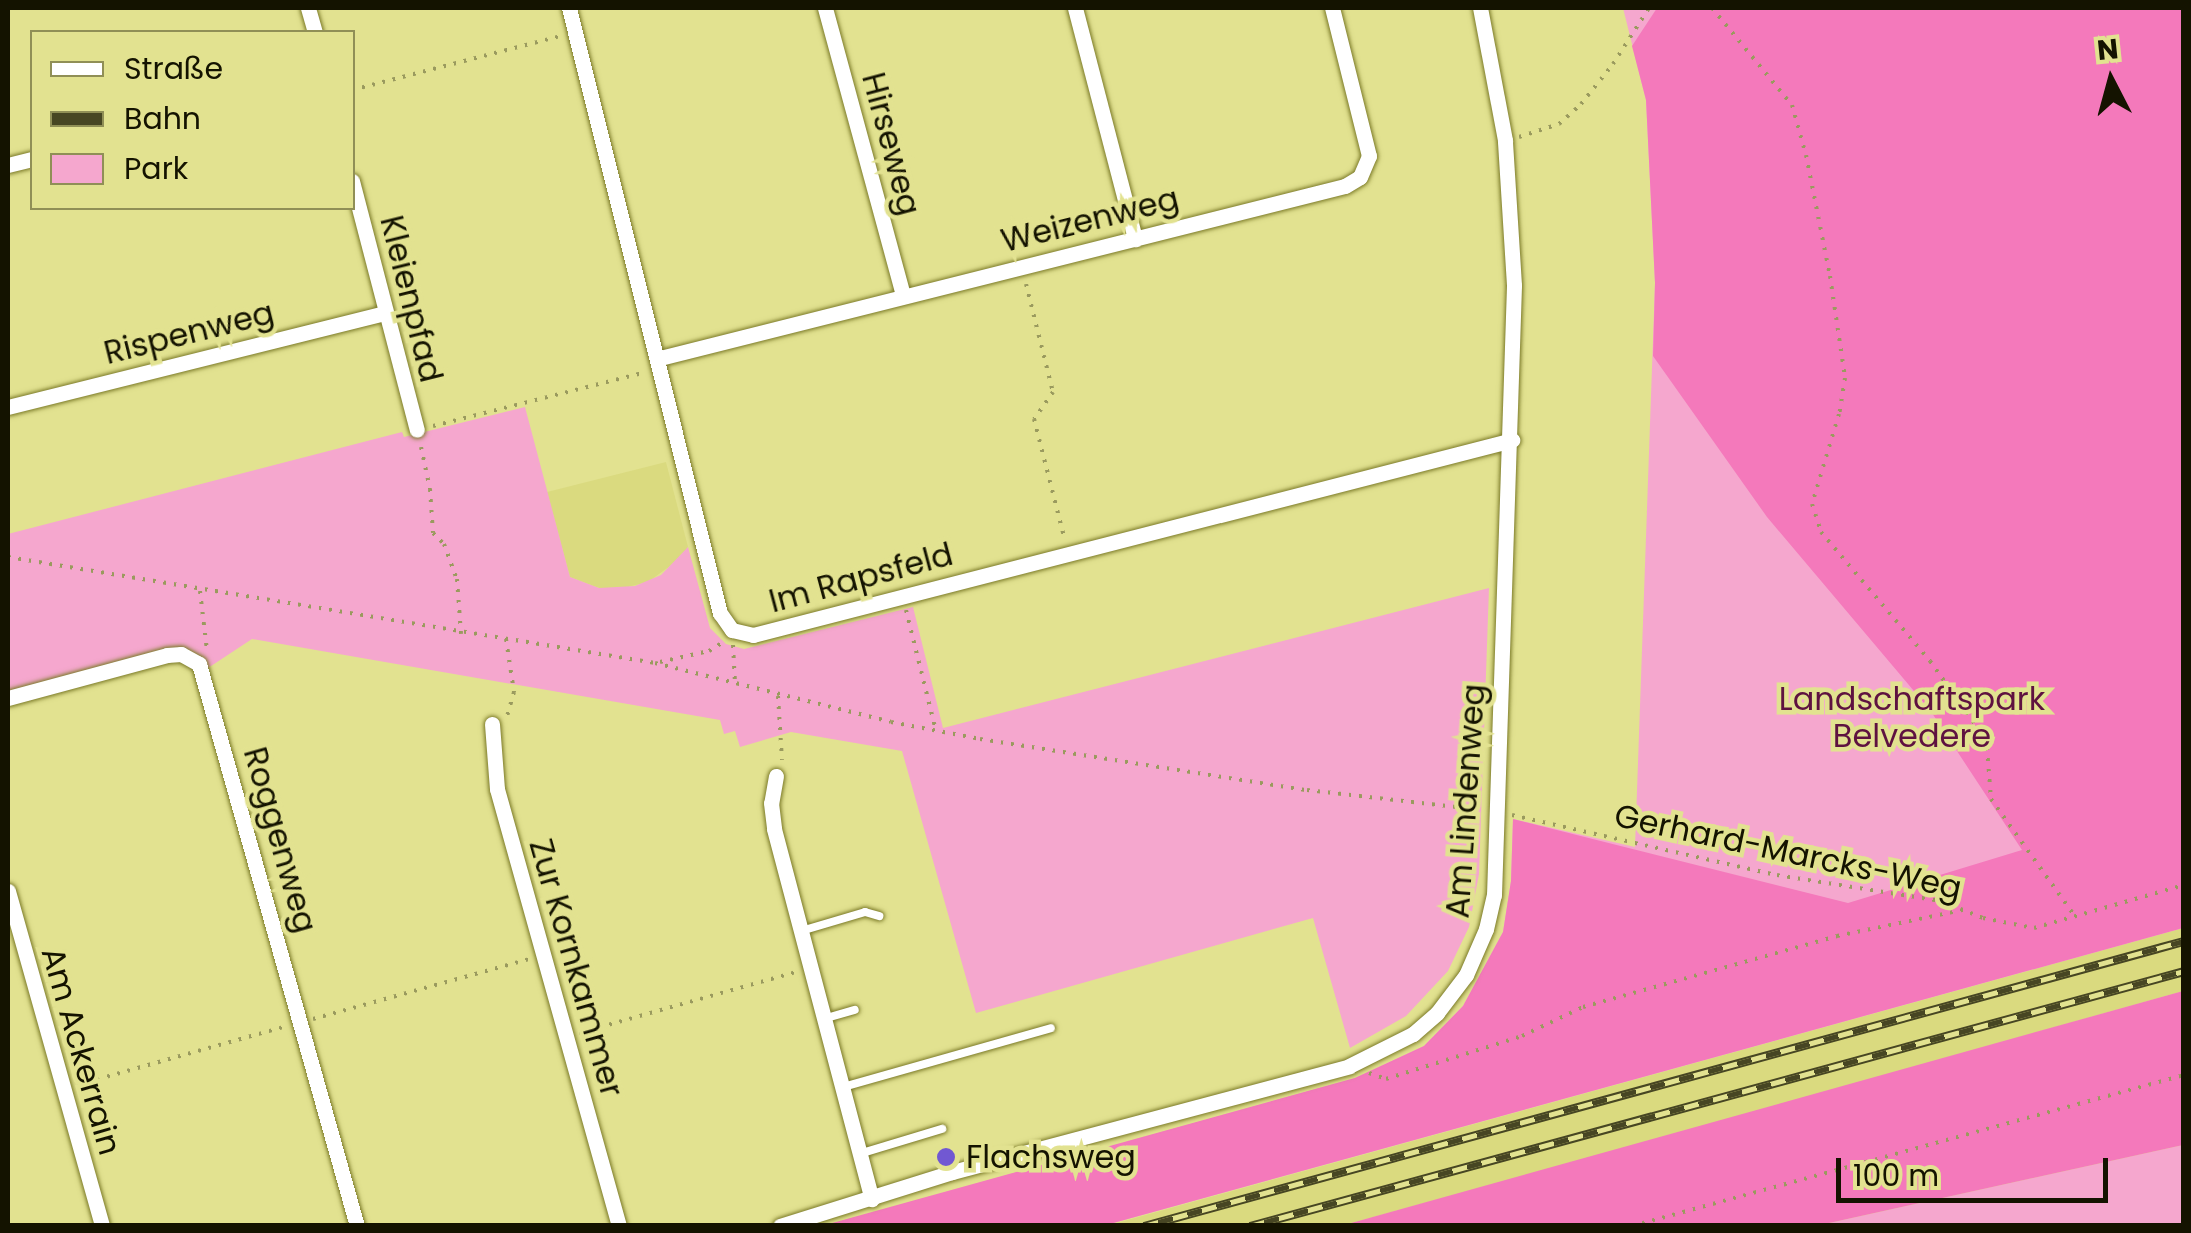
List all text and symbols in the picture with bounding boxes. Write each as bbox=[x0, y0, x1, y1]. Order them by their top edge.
text: N bbox=[2095, 29, 2120, 70]
legend bbox=[30, 30, 355, 210]
north arrow bbox=[2061, 30, 2161, 130]
text: Straße bbox=[124, 47, 223, 90]
street label: Hirseweg bbox=[854, 68, 928, 220]
text: Bahn bbox=[124, 97, 201, 140]
text: Park bbox=[124, 147, 188, 190]
street label: Weizenweg bbox=[997, 179, 1183, 261]
street label: Kleienpfad bbox=[372, 212, 450, 386]
street label: Rispenweg bbox=[100, 293, 278, 373]
street label: Im Rapsfeld bbox=[765, 535, 957, 621]
park label: Landschaftspark Belvedere bbox=[1779, 681, 2045, 756]
street label: Am Lindenweg bbox=[1439, 682, 1493, 920]
street label: Roggenweg bbox=[235, 743, 325, 937]
street label: Gerhard-Marcks-Weg bbox=[1611, 796, 1965, 908]
street label: Zur Kornkammer bbox=[521, 835, 631, 1101]
street label: Am Ackerrain bbox=[33, 943, 129, 1159]
place label: Flachsweg bbox=[966, 1138, 1136, 1176]
scale bar bbox=[1841, 1138, 2114, 1200]
marker: Flachsweg bbox=[935, 1146, 957, 1168]
text: 100 m bbox=[1853, 1154, 1939, 1197]

